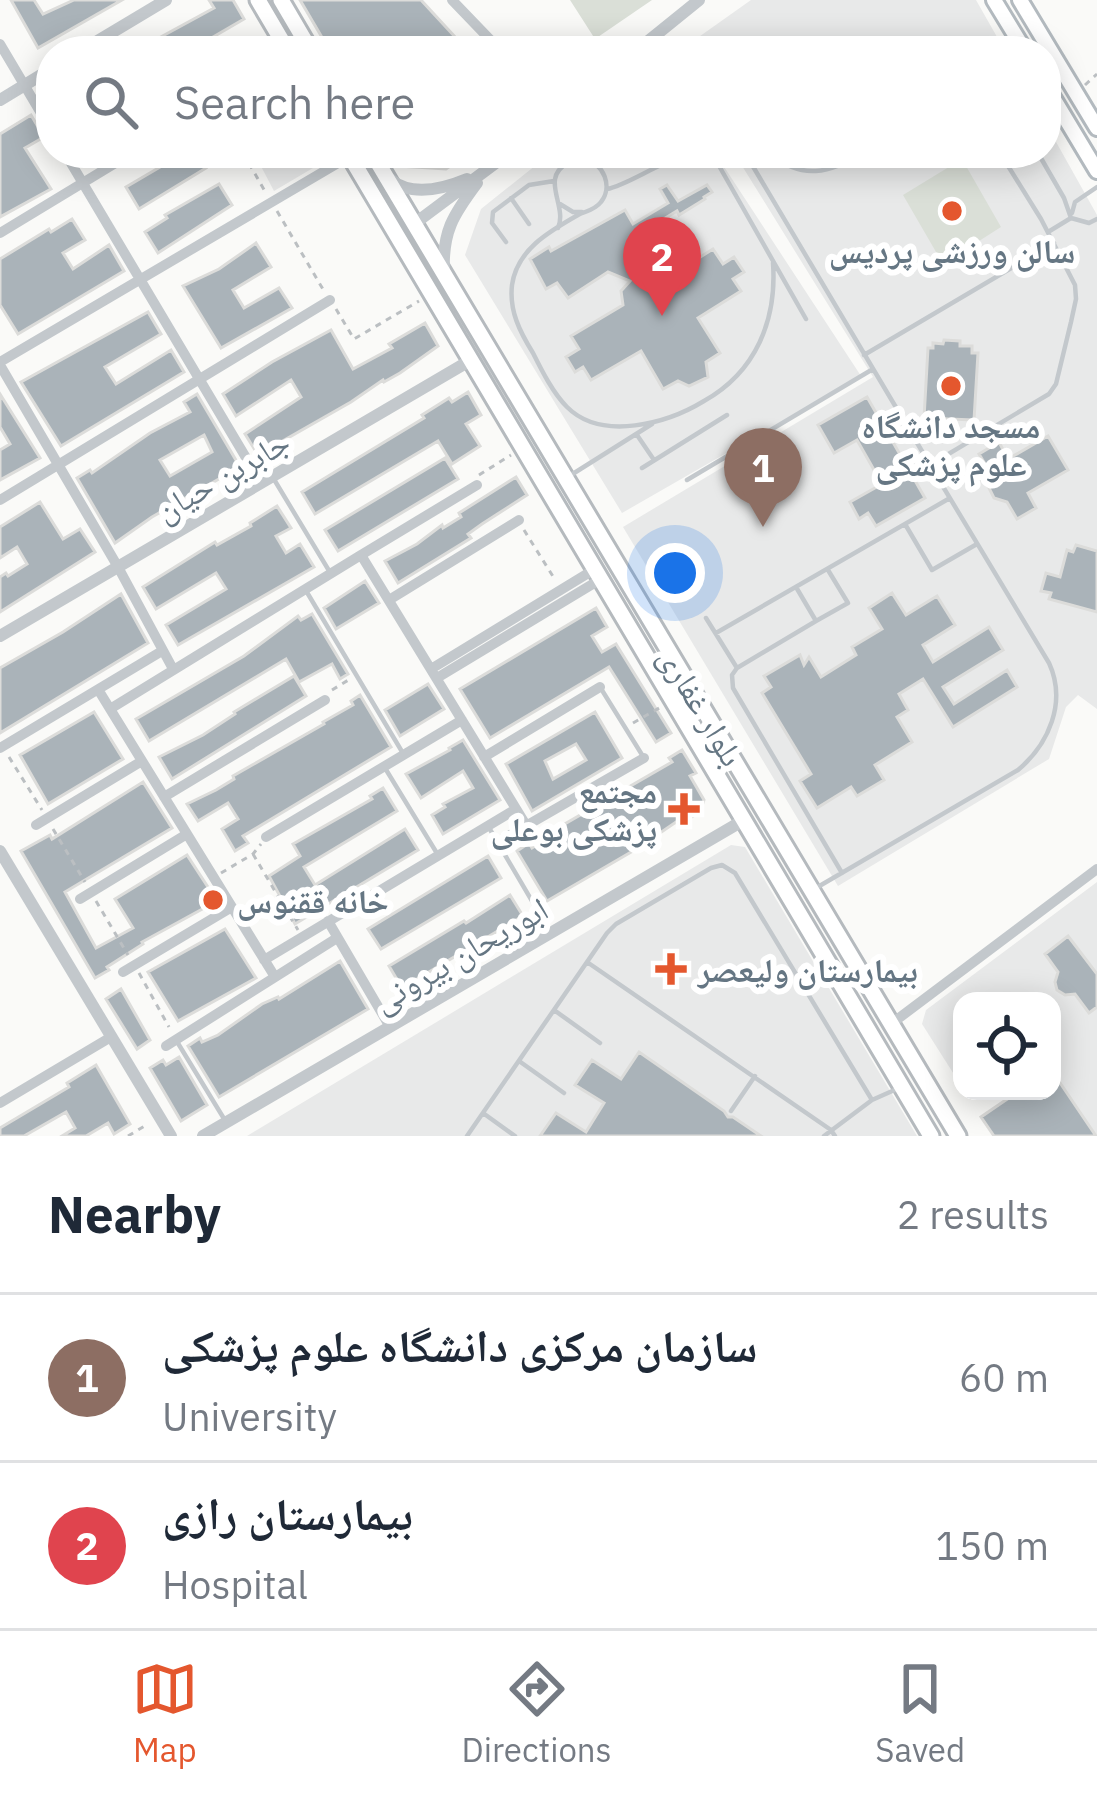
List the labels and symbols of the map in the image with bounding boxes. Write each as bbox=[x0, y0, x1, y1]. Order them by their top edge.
marker: سالن ورزشی پردیس bbox=[939, 198, 965, 224]
pin: 2 bbox=[623, 217, 701, 316]
place label: سالن ورزشی پردیس bbox=[829, 229, 1075, 272]
marker: مسجد دانشگاه علوم پزشکی bbox=[938, 373, 964, 399]
place label: مسجد دانشگاه علوم پزشکی bbox=[862, 404, 1040, 487]
street label: جابربن حیان bbox=[147, 419, 297, 531]
pin: 1 bbox=[724, 428, 802, 527]
your location bbox=[645, 543, 705, 603]
street label: بلوار غفاری bbox=[650, 638, 754, 774]
place label: مجتمع پزشکی بوعلی bbox=[490, 769, 657, 850]
marker: مجتمع پزشکی بوعلی bbox=[668, 793, 700, 825]
place label: خانه ققنوس bbox=[237, 879, 389, 922]
marker: خانه ققنوس bbox=[200, 887, 226, 913]
street label: ابوریحان بیرونی bbox=[365, 887, 555, 1021]
place label: بیمارستان ولیعصر bbox=[696, 948, 918, 991]
marker: بیمارستان ولیعصر bbox=[655, 953, 687, 985]

